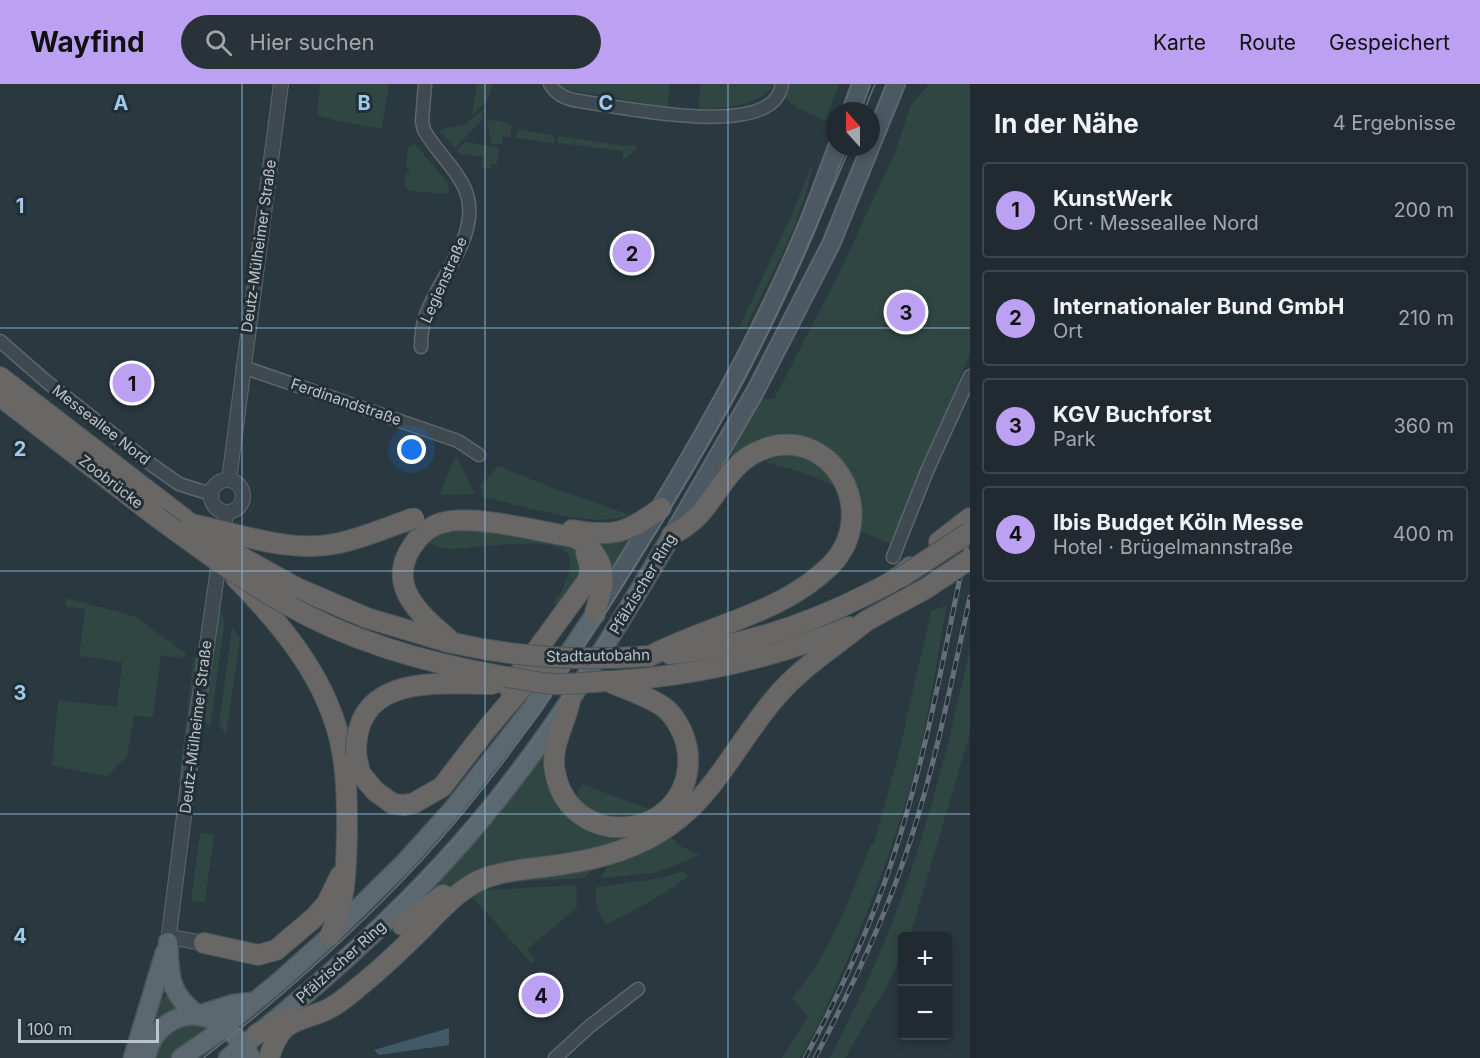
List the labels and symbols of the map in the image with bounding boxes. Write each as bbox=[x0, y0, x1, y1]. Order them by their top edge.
text: A bbox=[114, 91, 129, 115]
text: B bbox=[357, 91, 371, 115]
text: C bbox=[599, 91, 613, 115]
north arrow bbox=[826, 102, 880, 156]
street label: Deutz-Mülheimer Straße bbox=[237, 158, 280, 333]
text: 1 bbox=[16, 194, 24, 218]
pin: 2 bbox=[612, 230, 652, 276]
street label: Legienstraße bbox=[416, 234, 471, 326]
pin: 3 bbox=[886, 290, 926, 334]
pin: 1 bbox=[112, 360, 152, 406]
street label: Ferdinandstraße bbox=[288, 374, 404, 429]
street label: Messeallee Nord bbox=[48, 380, 154, 469]
your location bbox=[397, 435, 426, 464]
text: 2 bbox=[14, 437, 26, 461]
street label: Zoobrücke bbox=[75, 451, 147, 513]
street label: Pfälzischer Ring bbox=[605, 530, 680, 638]
street label: Deutz-Mülheimer Straße bbox=[175, 639, 216, 815]
street label: Stadtautobahn bbox=[546, 645, 650, 666]
text: 3 bbox=[14, 681, 26, 705]
street label: Pfälzischer Ring bbox=[292, 916, 389, 1007]
text: 4 bbox=[13, 924, 27, 948]
pin: 4 bbox=[522, 972, 560, 1018]
scale bar bbox=[18, 1016, 159, 1044]

